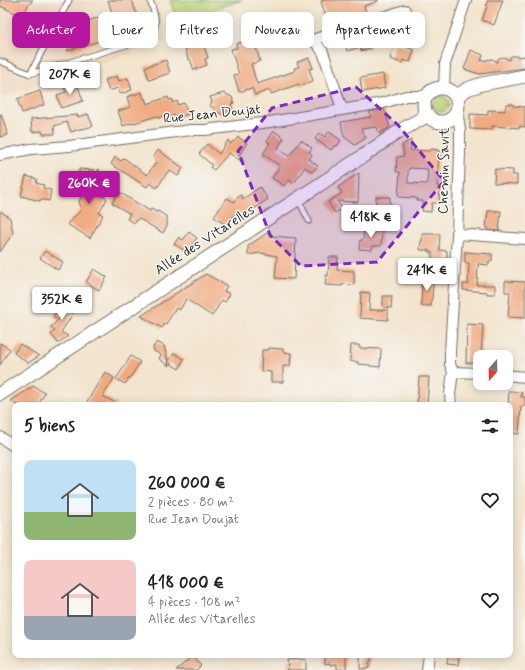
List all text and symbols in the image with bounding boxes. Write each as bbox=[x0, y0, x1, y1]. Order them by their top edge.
chip: Acheter bbox=[12, 12, 90, 48]
chip: Louer bbox=[98, 12, 158, 48]
chip: Filtres bbox=[166, 12, 233, 48]
chip: Nouveau bbox=[241, 12, 314, 48]
chip: Appartement bbox=[322, 12, 425, 48]
pin: 207K € bbox=[37, 62, 103, 96]
text: 207K € bbox=[49, 66, 91, 83]
street label: Rue Jean Doujat bbox=[162, 100, 262, 128]
street label: Chemin Savit bbox=[434, 127, 454, 214]
pin: 260K € bbox=[56, 171, 122, 205]
text: 260K € bbox=[68, 175, 110, 192]
street label: Allée des Vitarelles bbox=[151, 201, 259, 279]
pin: 418K € bbox=[338, 205, 404, 239]
text: 418K € bbox=[350, 209, 392, 226]
pin: 241K € bbox=[394, 258, 460, 292]
text: 241K € bbox=[407, 262, 447, 279]
pin: 352K € bbox=[29, 287, 95, 321]
text: 352K € bbox=[41, 291, 83, 308]
north arrow bbox=[473, 350, 513, 390]
map controls bbox=[473, 350, 513, 390]
text: 5 biens bbox=[24, 415, 75, 437]
icon: filters bbox=[479, 415, 501, 437]
text: 260 000 € bbox=[148, 472, 226, 494]
icon: home bbox=[56, 476, 104, 524]
icon: heart bbox=[479, 489, 501, 511]
text: 2 pièces · 80 m² bbox=[148, 494, 234, 511]
text: Rue Jean Doujat bbox=[148, 511, 239, 528]
text: 418 000 € bbox=[148, 572, 224, 594]
icon: home bbox=[56, 576, 104, 624]
icon: heart bbox=[479, 589, 501, 611]
text: 4 pièces · 108 m² bbox=[148, 594, 240, 611]
text: Allée des Vitarelles bbox=[148, 611, 256, 628]

